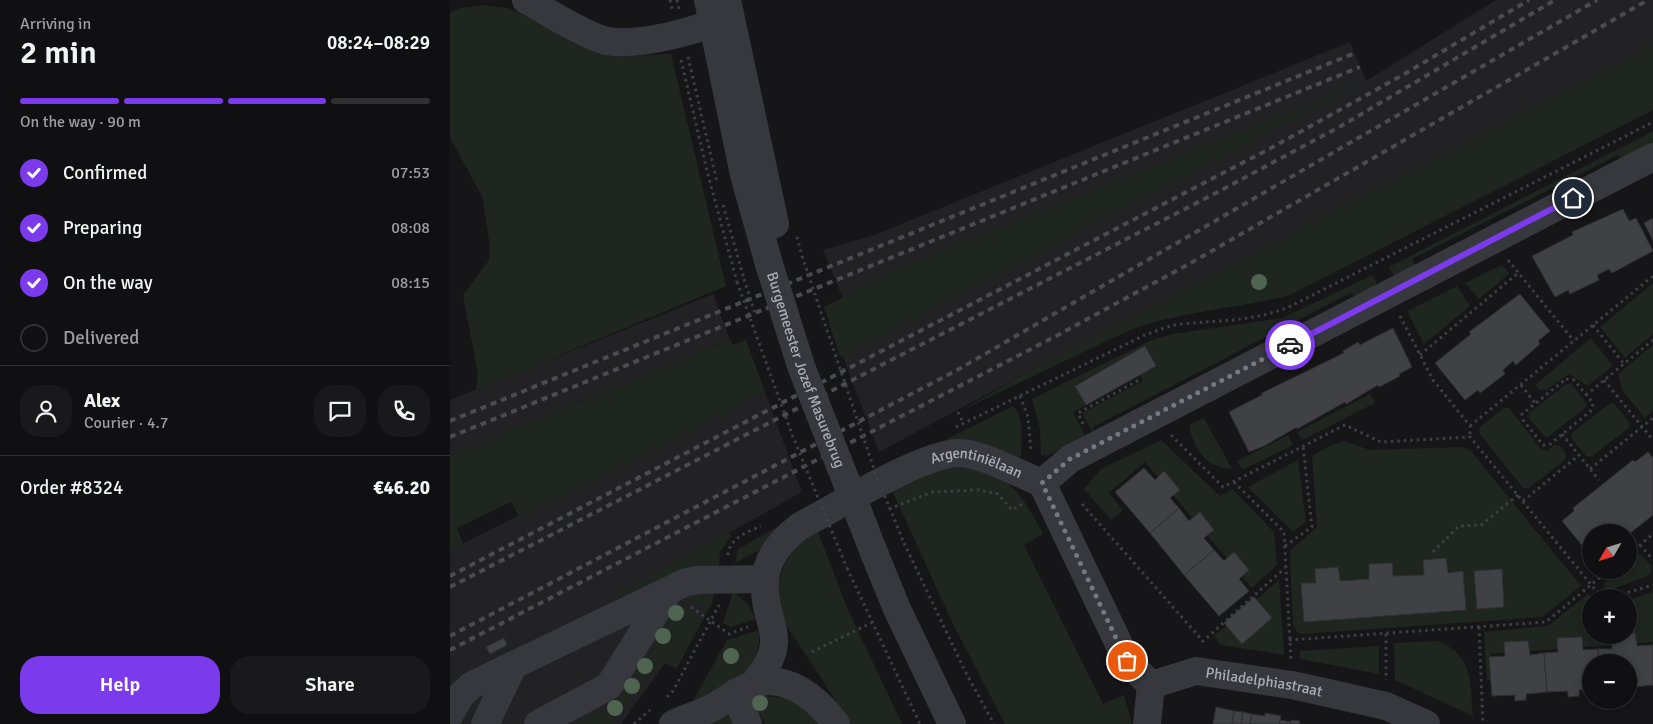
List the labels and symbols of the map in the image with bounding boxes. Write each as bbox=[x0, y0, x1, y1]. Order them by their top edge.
pin bbox=[1552, 177, 1594, 219]
street label: Burgemeester Jozef Masurebrug bbox=[763, 270, 849, 470]
courier bbox=[1265, 320, 1315, 370]
street label: Argentiniëlaan bbox=[928, 444, 1025, 482]
north arrow bbox=[1582, 524, 1638, 579]
pin bbox=[1106, 640, 1148, 682]
street label: Philadelphiastraat bbox=[1204, 664, 1324, 701]

